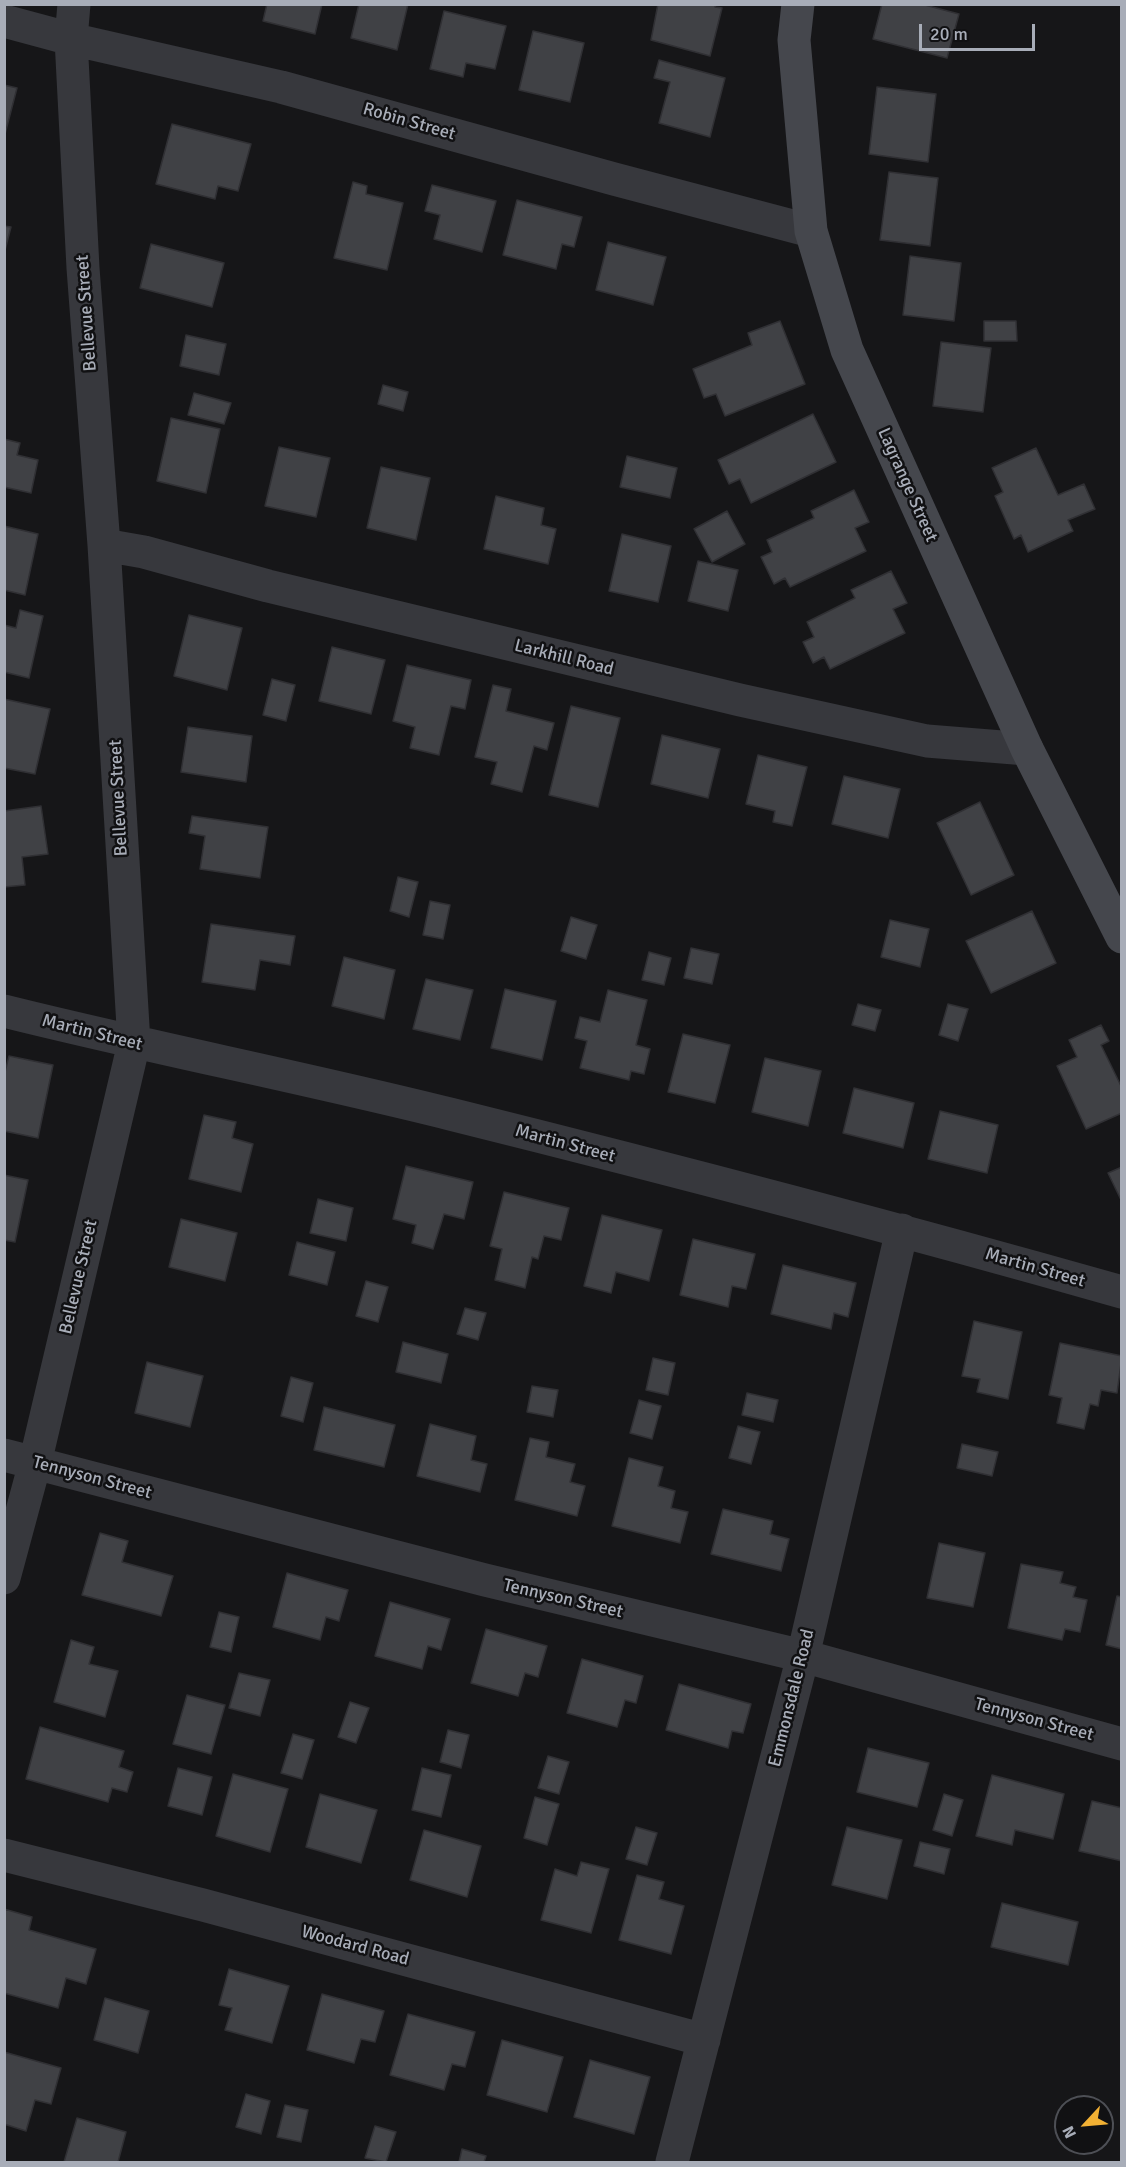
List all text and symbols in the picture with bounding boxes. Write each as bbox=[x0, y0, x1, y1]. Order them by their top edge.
scale bar bbox=[922, 12, 1038, 50]
text: 20 m bbox=[930, 23, 968, 45]
street label: Robin Street bbox=[360, 99, 458, 145]
street label: Bellevue Street bbox=[72, 254, 102, 372]
street label: Lagrange Street bbox=[872, 425, 942, 545]
street label: Larkhill Road bbox=[512, 635, 616, 681]
street label: Bellevue Street bbox=[105, 739, 133, 857]
street label: Martin Street bbox=[40, 1010, 144, 1056]
street label: Martin Street bbox=[513, 1120, 617, 1168]
street label: Bellevue Street bbox=[55, 1218, 103, 1336]
street label: Martin Street bbox=[983, 1243, 1087, 1293]
street label: Tennyson Street bbox=[30, 1452, 154, 1504]
street label: Tennyson Street bbox=[501, 1575, 625, 1623]
street label: Emmonsdale Road bbox=[764, 1627, 820, 1769]
street label: Tennyson Street bbox=[972, 1694, 1096, 1746]
street label: Woodard Road bbox=[299, 1921, 411, 1971]
north arrow bbox=[1054, 2095, 1114, 2155]
text: N bbox=[1058, 2123, 1081, 2141]

